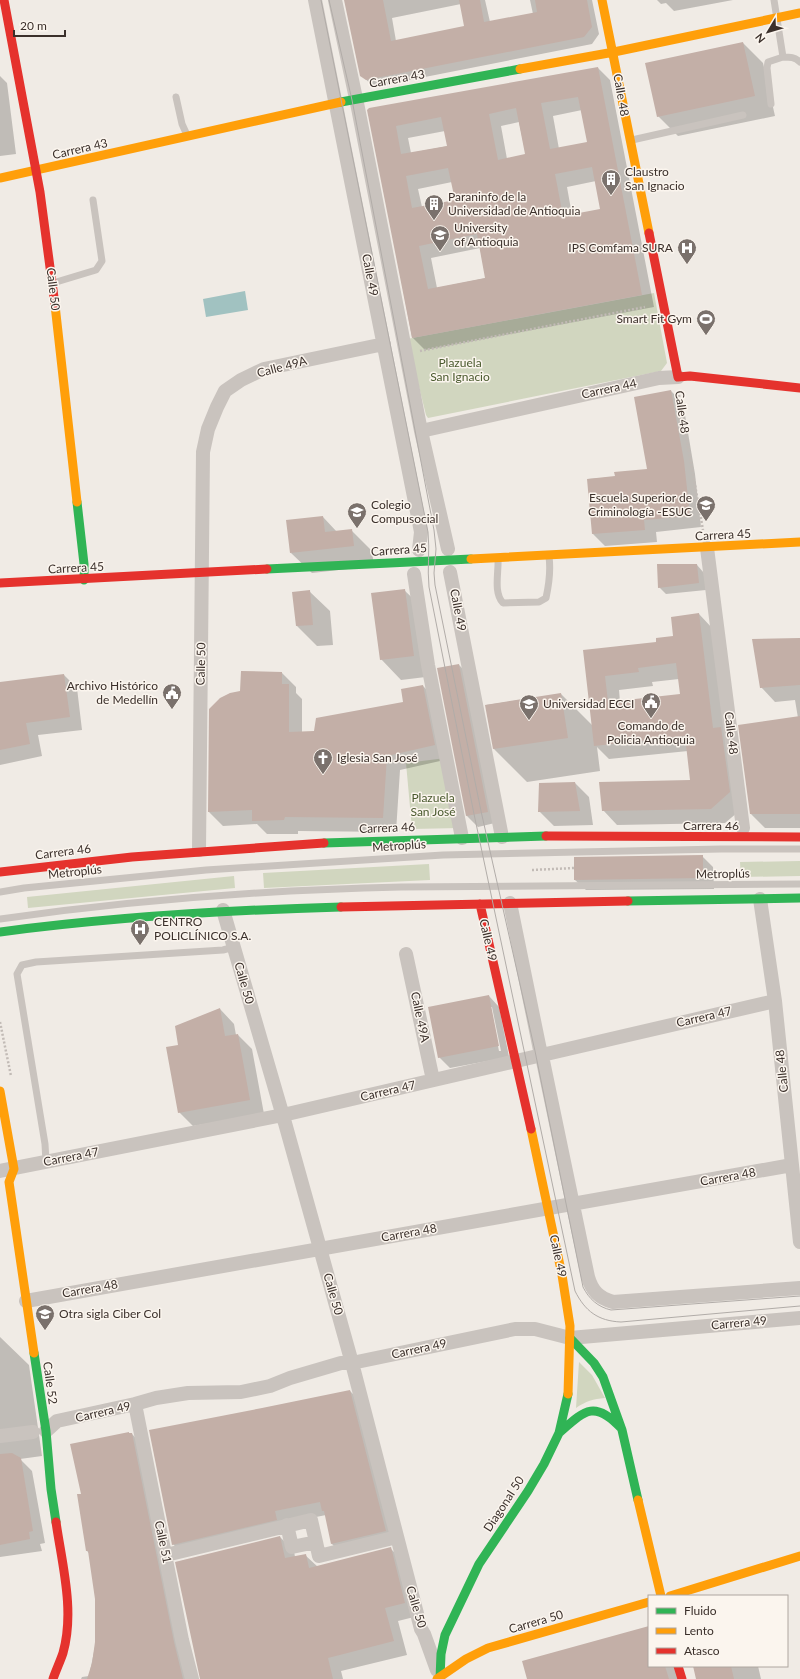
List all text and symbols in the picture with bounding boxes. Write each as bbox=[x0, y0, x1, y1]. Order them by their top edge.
scale bar bbox=[14, 12, 65, 38]
north arrow bbox=[748, 12, 788, 52]
text: 20 m bbox=[20, 18, 47, 33]
text: N bbox=[752, 31, 767, 46]
street label: Carrera 43 bbox=[368, 66, 426, 91]
street label: Calle 48 bbox=[610, 72, 633, 117]
street label: Carrera 43 bbox=[51, 135, 109, 162]
place label: Claustro San Ignacio bbox=[625, 164, 685, 193]
building icon: Claustro San Ignacio bbox=[600, 168, 622, 196]
place label: Paraninfo de la Universidad de Antioquia bbox=[448, 189, 580, 218]
building icon: Paraninfo de la Universidad de Antioquia bbox=[423, 193, 445, 221]
place label: University of Antioquia bbox=[454, 220, 519, 249]
school or university icon: University of Antioquia bbox=[429, 224, 451, 252]
hospital icon: IPS Comfama SURA bbox=[676, 237, 698, 265]
place label: IPS Comfama SURA bbox=[568, 240, 674, 255]
street label: Calle 49 bbox=[359, 252, 382, 297]
street label: Calle 50 bbox=[43, 267, 64, 311]
sports icon: Smart Fit Gym bbox=[695, 308, 717, 336]
place label: Smart Fit Gym bbox=[616, 311, 692, 326]
street label: Calle 49A bbox=[255, 352, 309, 380]
park label: Plazuela San Ignacio bbox=[430, 355, 490, 384]
street label: Carrera 44 bbox=[580, 375, 638, 402]
street label: Calle 48 bbox=[672, 390, 693, 434]
place label: Escuela Superior de Criminología -ESUC bbox=[588, 490, 692, 519]
school or university icon: Escuela Superior de Criminología -ESUC bbox=[695, 494, 717, 522]
place label: Colegio Compusocial bbox=[371, 497, 438, 526]
school or university icon: Colegio Compusocial bbox=[346, 501, 368, 529]
street label: Carrera 45 bbox=[695, 526, 751, 543]
street label: Carrera 45 bbox=[370, 540, 427, 559]
street label: Carrera 45 bbox=[48, 559, 104, 576]
street label: Calle 49 bbox=[447, 587, 470, 632]
street label: Calle 50 bbox=[193, 642, 208, 686]
place label: Archivo Histórico de Medellín bbox=[67, 678, 158, 707]
public building icon: Archivo Histórico de Medellín bbox=[161, 682, 183, 710]
public building icon: Comando de Policia Antioquia bbox=[640, 691, 662, 719]
school or university icon: Universidad ECCI bbox=[518, 693, 540, 721]
place label: Universidad ECCI bbox=[543, 696, 634, 711]
street label: Calle 48 bbox=[721, 711, 742, 755]
place label: Comando de Policia Antioquia bbox=[607, 718, 695, 747]
church icon: Iglesia San José bbox=[312, 747, 334, 775]
place label: Iglesia San José bbox=[337, 750, 418, 765]
park label: Plazuela San José bbox=[410, 790, 456, 819]
street label: Carrera 46 bbox=[683, 818, 739, 833]
street label: Carrera 46 bbox=[359, 819, 415, 836]
street label: Metroplús bbox=[372, 836, 426, 855]
street label: Carrera 46 bbox=[34, 841, 92, 862]
street label: Metroplús bbox=[47, 861, 103, 882]
street label: Metroplús bbox=[696, 866, 750, 881]
place label: CENTRO POLICLÍNICO S.A. bbox=[154, 914, 251, 943]
street label: Calle 49 bbox=[476, 917, 501, 963]
hospital icon: CENTRO POLICLÍNICO S.A. bbox=[129, 918, 151, 946]
street label: Calle 50 bbox=[231, 960, 258, 1006]
street label: Calle 49A bbox=[408, 990, 433, 1044]
street label: Carrera 47 bbox=[675, 1003, 733, 1030]
street label: Calle 48 bbox=[772, 1049, 791, 1093]
street label: Carrera 47 bbox=[359, 1077, 417, 1104]
street label: Carrera 47 bbox=[42, 1144, 100, 1169]
street label: Carrera 48 bbox=[699, 1164, 757, 1189]
street label: Carrera 48 bbox=[380, 1220, 438, 1245]
street label: Calle 49 bbox=[547, 1233, 570, 1279]
street label: Calle 50 bbox=[320, 1271, 347, 1317]
street label: Carrera 48 bbox=[61, 1276, 119, 1301]
school or university icon: Otra sigla Ciber Col bbox=[34, 1303, 56, 1331]
place label: Otra sigla Ciber Col bbox=[59, 1306, 161, 1321]
street label: Carrera 49 bbox=[710, 1313, 768, 1332]
street label: Carrera 49 bbox=[390, 1335, 448, 1362]
street label: Calle 52 bbox=[40, 1361, 61, 1405]
street label: Carrera 49 bbox=[74, 1398, 132, 1425]
street label: Diagonal 50 bbox=[480, 1473, 527, 1534]
street label: Calle 51 bbox=[152, 1519, 175, 1565]
street label: Calle 50 bbox=[403, 1584, 430, 1630]
legend bbox=[648, 1595, 788, 1667]
text: Fluido bbox=[684, 1603, 717, 1618]
street label: Carrera 50 bbox=[507, 1607, 565, 1636]
text: Lento bbox=[684, 1623, 714, 1638]
text: Atasco bbox=[684, 1643, 720, 1658]

